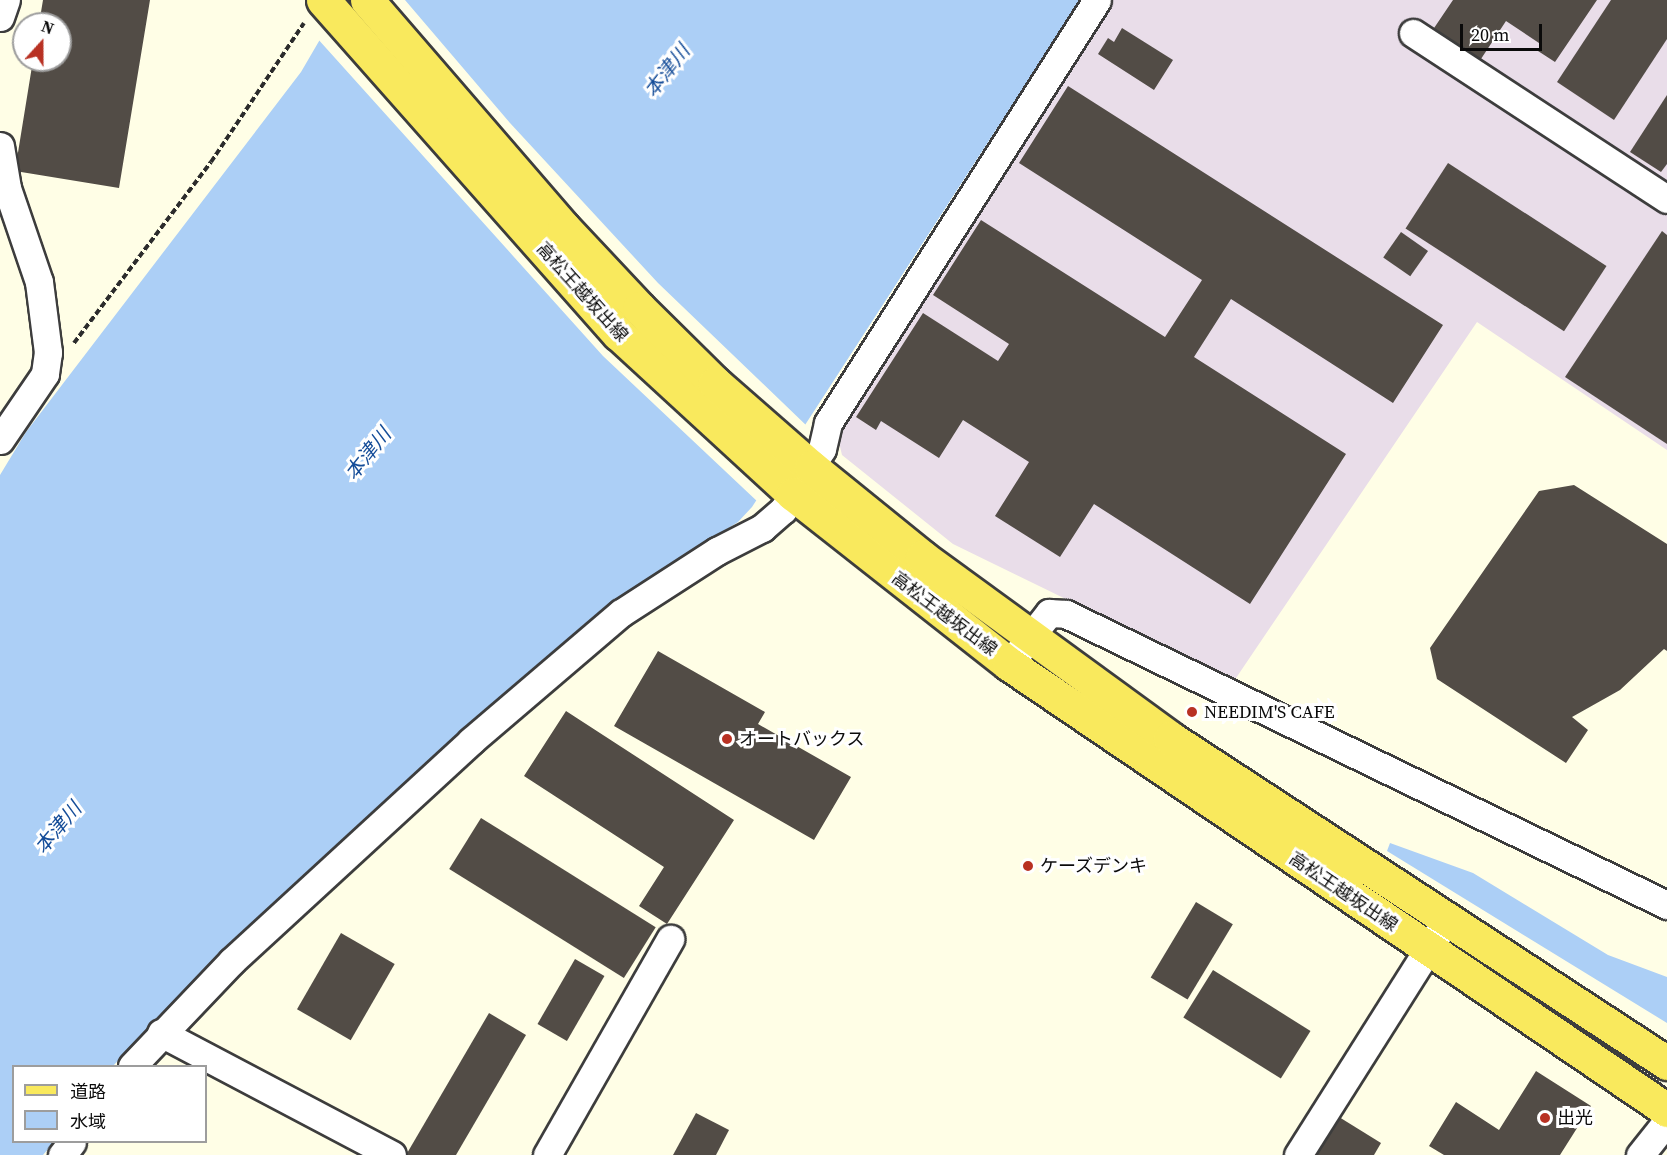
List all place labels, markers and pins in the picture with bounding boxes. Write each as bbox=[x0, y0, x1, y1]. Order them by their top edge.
place label: NEEDIM'S CAFE bbox=[1204, 701, 1335, 723]
marker: NEEDIM'S CAFE bbox=[1185, 705, 1199, 719]
place label: オートバックス bbox=[739, 728, 865, 750]
marker: オートバックス bbox=[720, 732, 734, 746]
place label: ケーズデンキ bbox=[1040, 855, 1148, 877]
marker: ケーズデンキ bbox=[1021, 859, 1035, 873]
place label: 出光 bbox=[1557, 1107, 1593, 1129]
marker: 出光 bbox=[1538, 1111, 1552, 1125]

